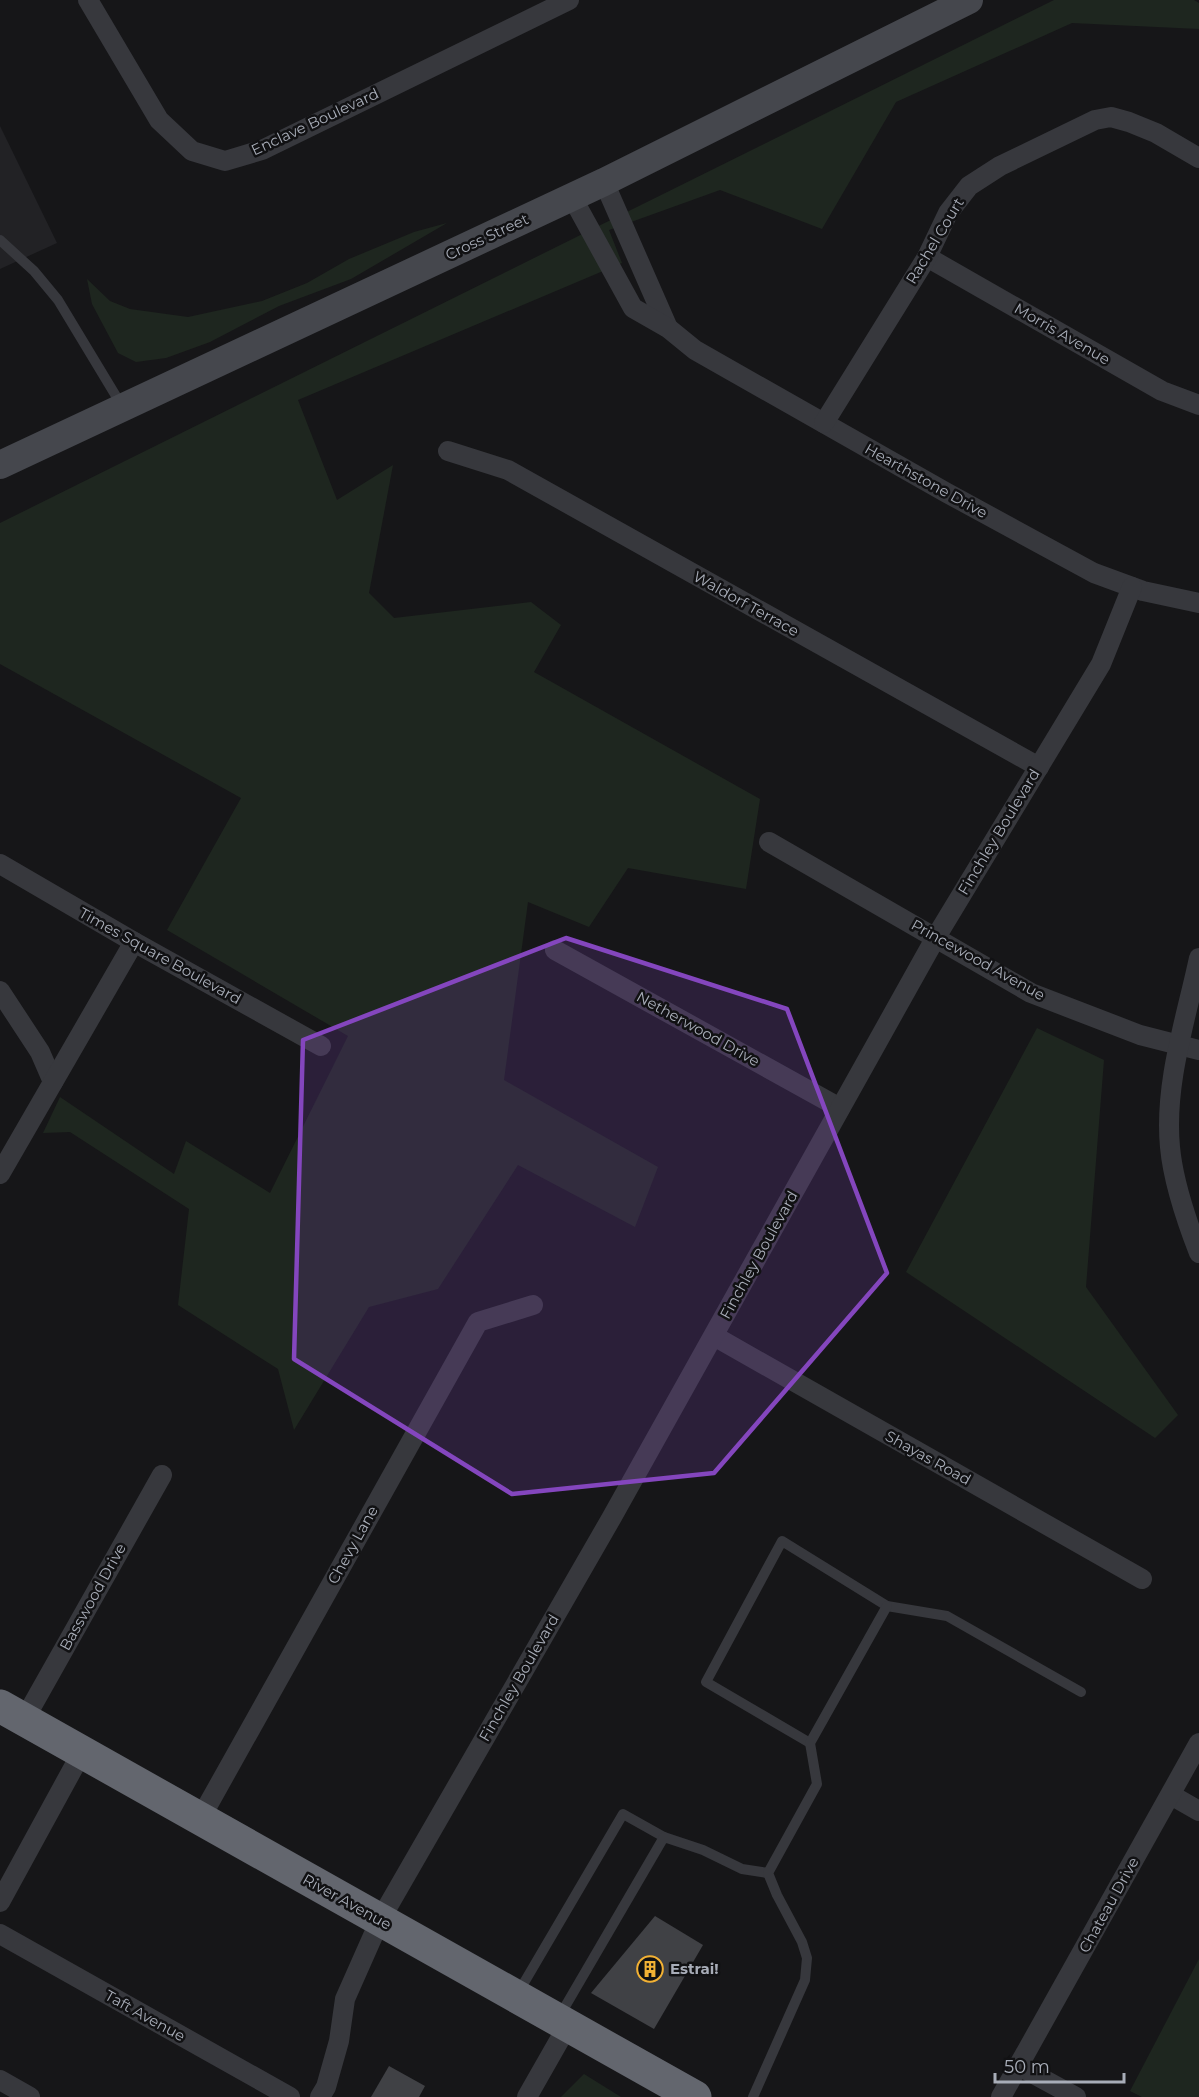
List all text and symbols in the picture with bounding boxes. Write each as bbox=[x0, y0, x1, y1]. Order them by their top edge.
street label: Enclave Boulevard bbox=[248, 84, 382, 159]
street label: Rachel Court bbox=[901, 194, 968, 287]
street label: Cross Street bbox=[442, 209, 531, 264]
street label: Morris Avenue bbox=[1011, 298, 1114, 369]
street label: Hearthstone Drive bbox=[862, 439, 991, 522]
street label: Waldorf Terrace bbox=[690, 567, 802, 640]
street label: Finchley Boulevard bbox=[953, 765, 1044, 898]
street label: Times Square Boulevard bbox=[76, 903, 245, 1008]
street label: Princewood Avenue bbox=[908, 915, 1049, 1004]
street label: Netherwood Drive bbox=[633, 987, 763, 1070]
street label: Finchley Boulevard bbox=[715, 1187, 802, 1322]
street label: Shayas Road bbox=[882, 1426, 974, 1489]
street label: Chevy Lane bbox=[323, 1502, 382, 1587]
street label: Basswood Drive bbox=[55, 1540, 130, 1654]
street label: Finchley Boulevard bbox=[474, 1611, 563, 1745]
street label: Chateau Drive bbox=[1074, 1854, 1143, 1956]
street label: River Avenue bbox=[300, 1869, 395, 1934]
building icon: Estrai! bbox=[635, 1954, 665, 1984]
place label: Estrai! bbox=[670, 1959, 719, 1978]
street label: Taft Avenue bbox=[102, 1986, 189, 2045]
scale bar bbox=[995, 2046, 1124, 2084]
text: 50 m bbox=[1004, 2056, 1050, 2078]

